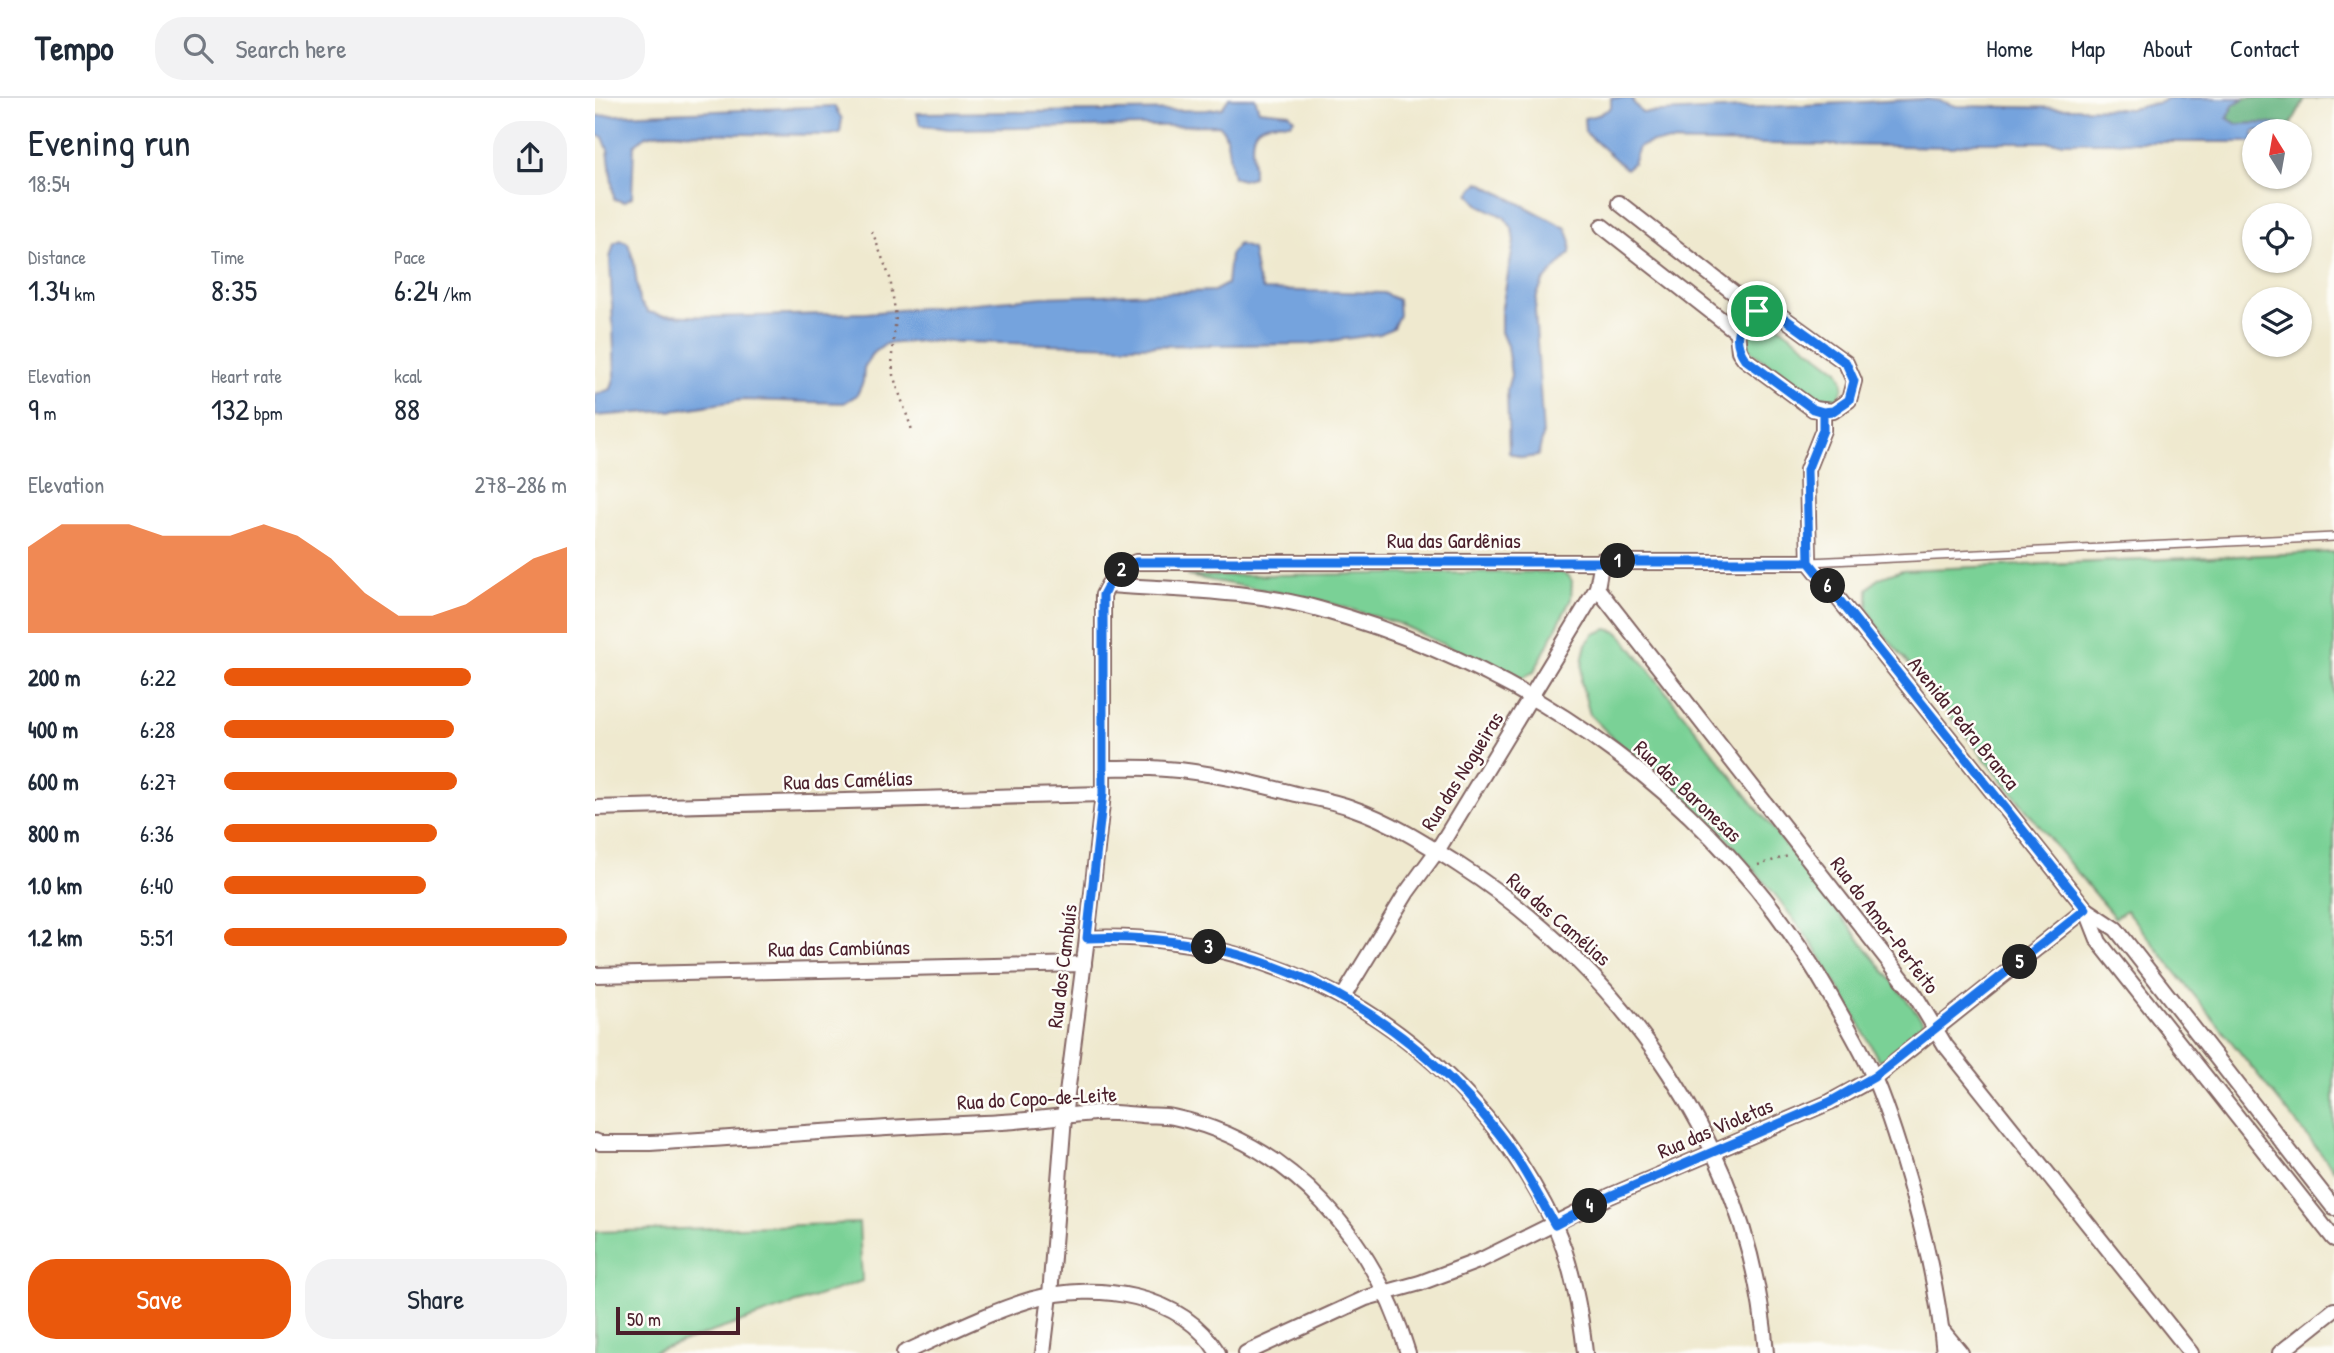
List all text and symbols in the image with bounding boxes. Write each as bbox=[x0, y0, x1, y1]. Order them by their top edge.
search box bbox=[155, 17, 645, 80]
text: Tempo bbox=[35, 26, 113, 70]
icon: search bbox=[179, 29, 217, 67]
text: Search here bbox=[235, 31, 347, 66]
text: Home bbox=[1986, 32, 2033, 64]
text: Map bbox=[2071, 32, 2105, 64]
text: About bbox=[2143, 32, 2192, 64]
text: Contact bbox=[2230, 32, 2299, 64]
text: Evening run bbox=[28, 116, 191, 168]
north arrow bbox=[2242, 119, 2312, 189]
map controls bbox=[2242, 119, 2312, 357]
button: share bbox=[493, 121, 567, 195]
text: 18:54 bbox=[28, 168, 70, 199]
button: locate bbox=[2242, 203, 2312, 273]
text: Distance bbox=[28, 244, 86, 270]
text: Time bbox=[211, 244, 245, 270]
text: Pace bbox=[394, 244, 426, 270]
text: 1.34 bbox=[28, 270, 70, 310]
text: 8:35 bbox=[211, 270, 257, 310]
text: 6:24 bbox=[394, 270, 438, 310]
text: km bbox=[70, 281, 95, 307]
text: /km bbox=[438, 281, 471, 307]
pin bbox=[1727, 281, 1787, 341]
button: layers bbox=[2242, 287, 2312, 357]
icon: arrive bbox=[1738, 292, 1776, 330]
text: Elevation bbox=[28, 363, 91, 389]
text: Heart rate bbox=[211, 363, 282, 389]
text: kcal bbox=[394, 363, 422, 389]
text: 9 bbox=[28, 389, 39, 429]
text: 132 bbox=[211, 389, 249, 429]
text: 88 bbox=[394, 389, 420, 429]
text: m bbox=[39, 400, 56, 426]
text: bpm bbox=[249, 400, 283, 426]
text: Elevation bbox=[28, 469, 104, 500]
text: 278–286 m bbox=[474, 469, 567, 500]
street label: Rua das Gardênias bbox=[1387, 526, 1521, 555]
pin: 1 bbox=[1601, 544, 1635, 578]
text: 1 bbox=[1614, 547, 1621, 573]
pin: 2 bbox=[1105, 552, 1139, 588]
text: 2 bbox=[1117, 556, 1126, 582]
pin: 6 bbox=[1811, 568, 1845, 603]
text: 6 bbox=[1824, 572, 1831, 598]
street label: Avenida Pedra Branca bbox=[1901, 651, 2027, 795]
text: 200 m bbox=[28, 662, 80, 693]
text: 6:22 bbox=[140, 662, 176, 693]
street label: Rua das Nogueiras bbox=[1414, 706, 1510, 836]
text: 400 m bbox=[28, 714, 78, 745]
text: 6:28 bbox=[140, 714, 175, 745]
street label: Rua das Baronesas bbox=[1628, 733, 1748, 849]
street label: Rua das Camélias bbox=[783, 763, 913, 797]
text: 600 m bbox=[28, 766, 79, 797]
text: 6:27 bbox=[140, 766, 177, 797]
text: 800 m bbox=[28, 818, 80, 849]
text: 6:36 bbox=[140, 818, 174, 849]
street label: Rua do Amor-Perfeito bbox=[1824, 850, 1946, 1000]
street label: Rua das Camélias bbox=[1501, 866, 1617, 972]
text: 1.0 km bbox=[28, 870, 82, 901]
text: 6:40 bbox=[140, 870, 173, 901]
street label: Rua dos Cambuís bbox=[1040, 902, 1084, 1030]
text: 1.2 km bbox=[28, 922, 83, 953]
text: 5:51 bbox=[140, 922, 173, 953]
pin: 3 bbox=[1191, 930, 1227, 964]
street label: Rua das Cambiúnas bbox=[768, 932, 910, 964]
text: 3 bbox=[1204, 933, 1213, 959]
pin: 5 bbox=[2003, 944, 2037, 980]
text: 5 bbox=[2015, 948, 2024, 974]
street label: Rua do Copo-de-Leite bbox=[956, 1079, 1118, 1117]
street label: Rua das Violetas bbox=[1653, 1091, 1777, 1165]
pin: 4 bbox=[1573, 1188, 1607, 1224]
text: 4 bbox=[1586, 1192, 1593, 1218]
button: Save bbox=[28, 1259, 291, 1339]
button: Share bbox=[305, 1259, 567, 1339]
scale bar bbox=[616, 1304, 740, 1336]
text: 50 m bbox=[627, 1306, 661, 1332]

